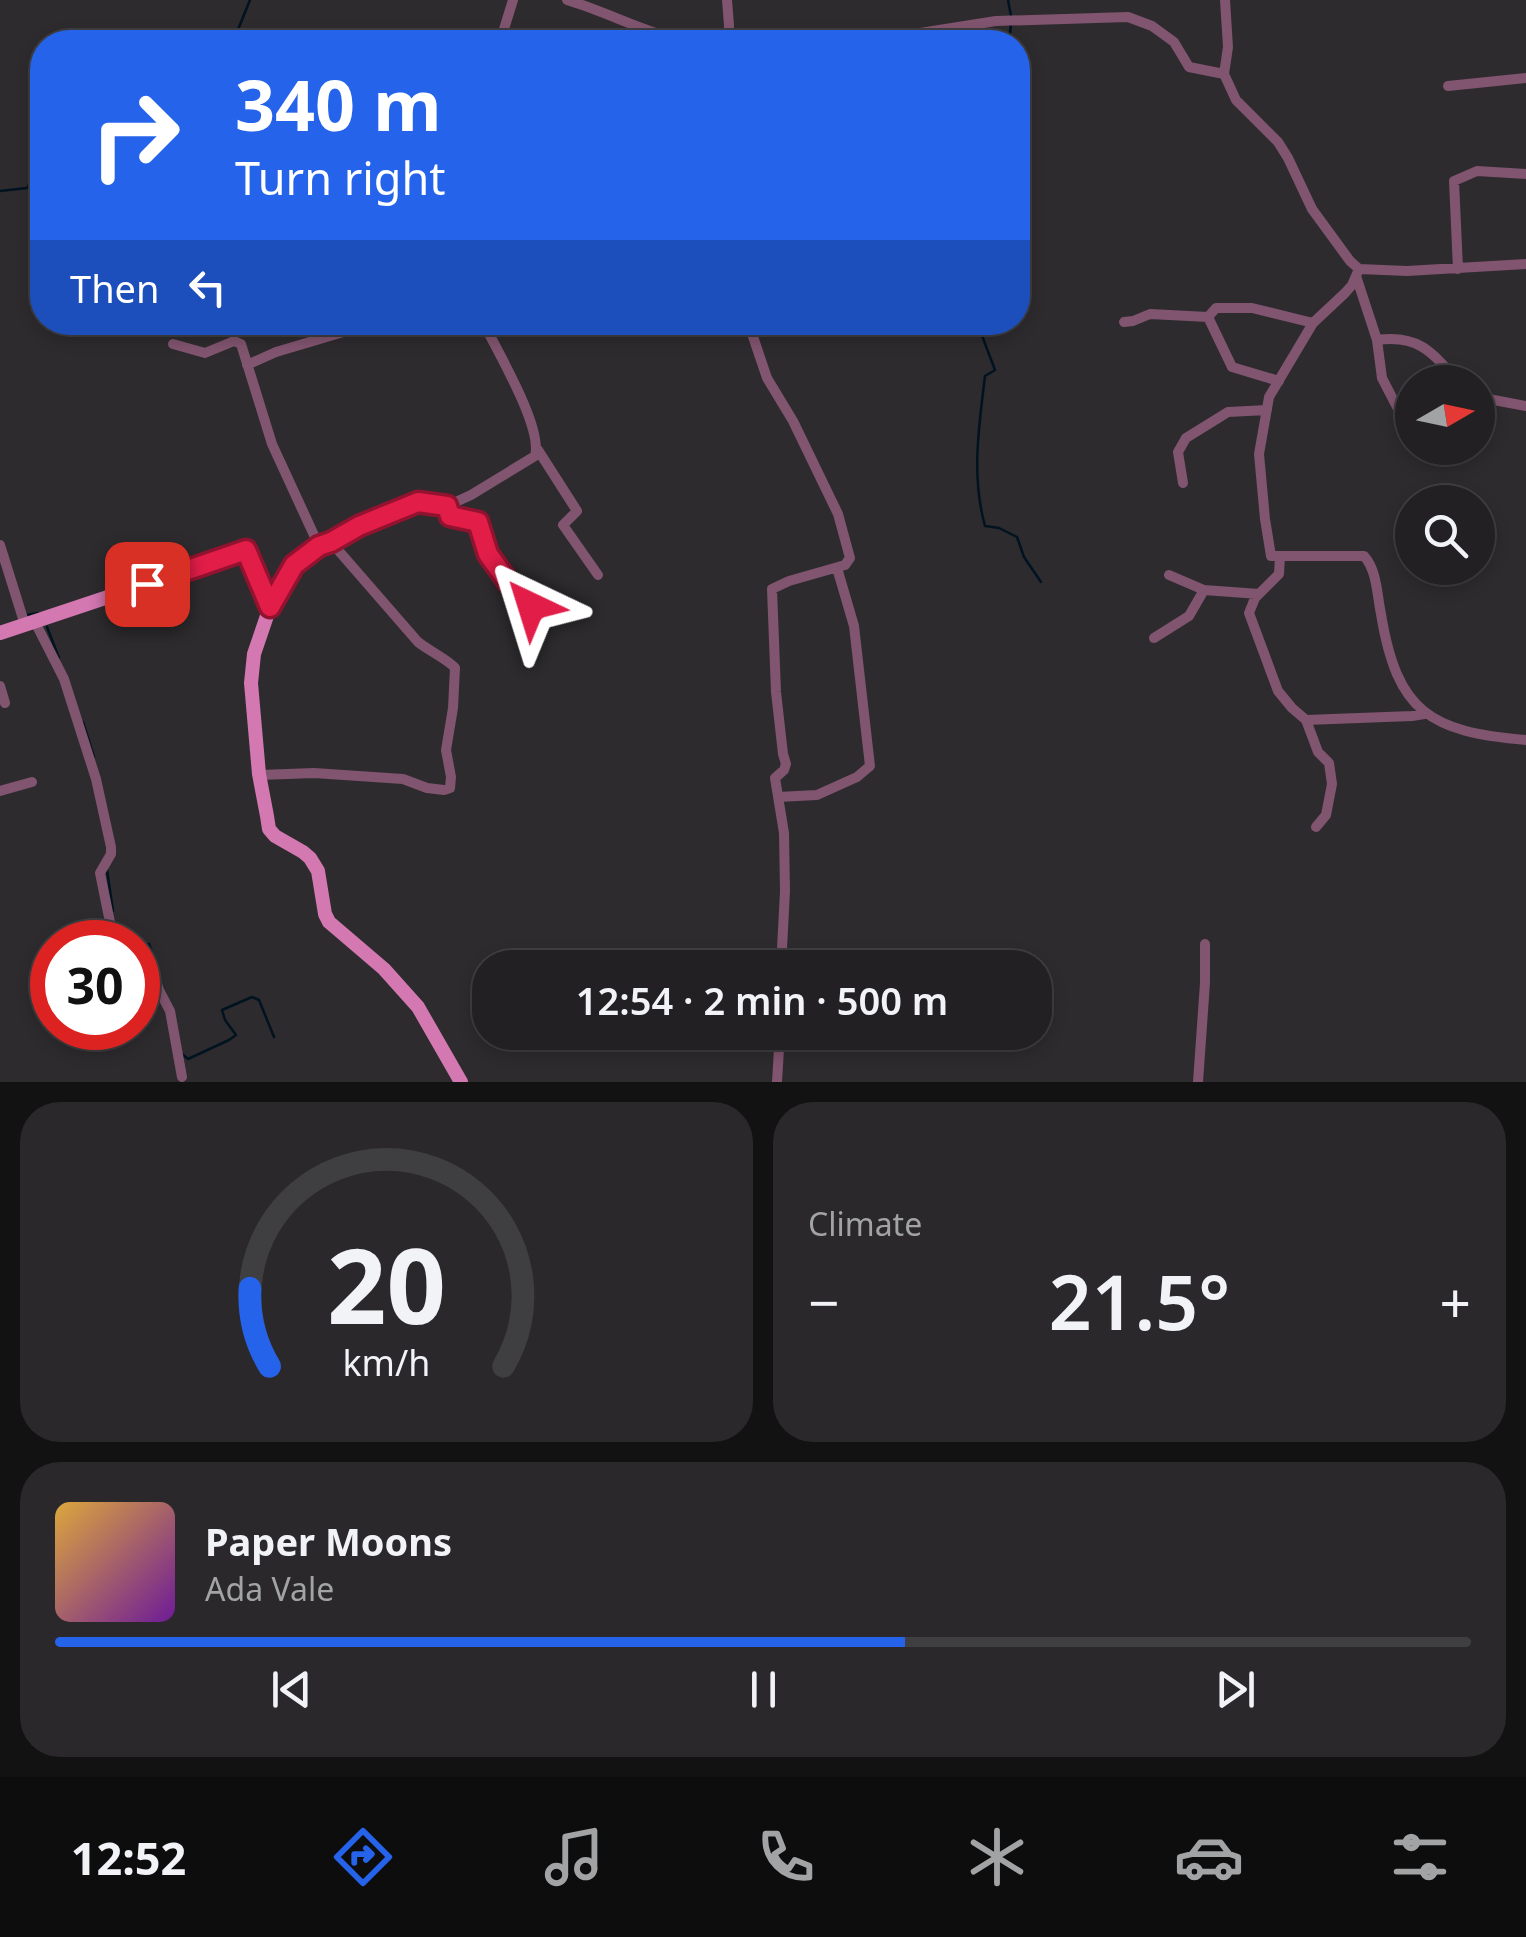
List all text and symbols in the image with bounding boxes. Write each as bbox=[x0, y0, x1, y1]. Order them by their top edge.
text: 340 m bbox=[235, 56, 442, 152]
icon: right bbox=[70, 70, 200, 200]
text: Turn right bbox=[235, 147, 446, 208]
icon: left bbox=[180, 260, 235, 315]
text: Then bbox=[70, 262, 160, 314]
north arrow bbox=[1395, 365, 1495, 465]
map controls bbox=[1395, 365, 1495, 585]
button: search bbox=[1395, 485, 1495, 585]
pin bbox=[105, 542, 190, 627]
position arrow bbox=[479, 554, 583, 658]
icon: arrive bbox=[120, 557, 175, 612]
speed limit sign: 30 bbox=[30, 920, 160, 1050]
text: 12:54 · 2 min · 500 m bbox=[576, 974, 948, 1026]
text: Climate bbox=[808, 1202, 922, 1245]
text: 20 bbox=[327, 1213, 446, 1354]
text: 21.5° bbox=[1049, 1250, 1230, 1352]
text: − bbox=[808, 1264, 839, 1339]
text: + bbox=[1440, 1264, 1471, 1339]
text: km/h bbox=[343, 1338, 430, 1386]
text: Paper Moons bbox=[205, 1515, 452, 1567]
text: Ada Vale bbox=[205, 1567, 334, 1610]
icon: previous bbox=[264, 1662, 319, 1717]
icon: pause bbox=[736, 1662, 791, 1717]
icon: next bbox=[1208, 1662, 1263, 1717]
icon: directions bbox=[328, 1822, 398, 1892]
icon: music bbox=[539, 1822, 609, 1892]
icon: phone bbox=[751, 1822, 821, 1892]
icon: climate bbox=[962, 1822, 1032, 1892]
icon: car bbox=[1174, 1822, 1244, 1892]
icon: filters bbox=[1385, 1822, 1455, 1892]
text: 12:52 bbox=[71, 1827, 186, 1888]

